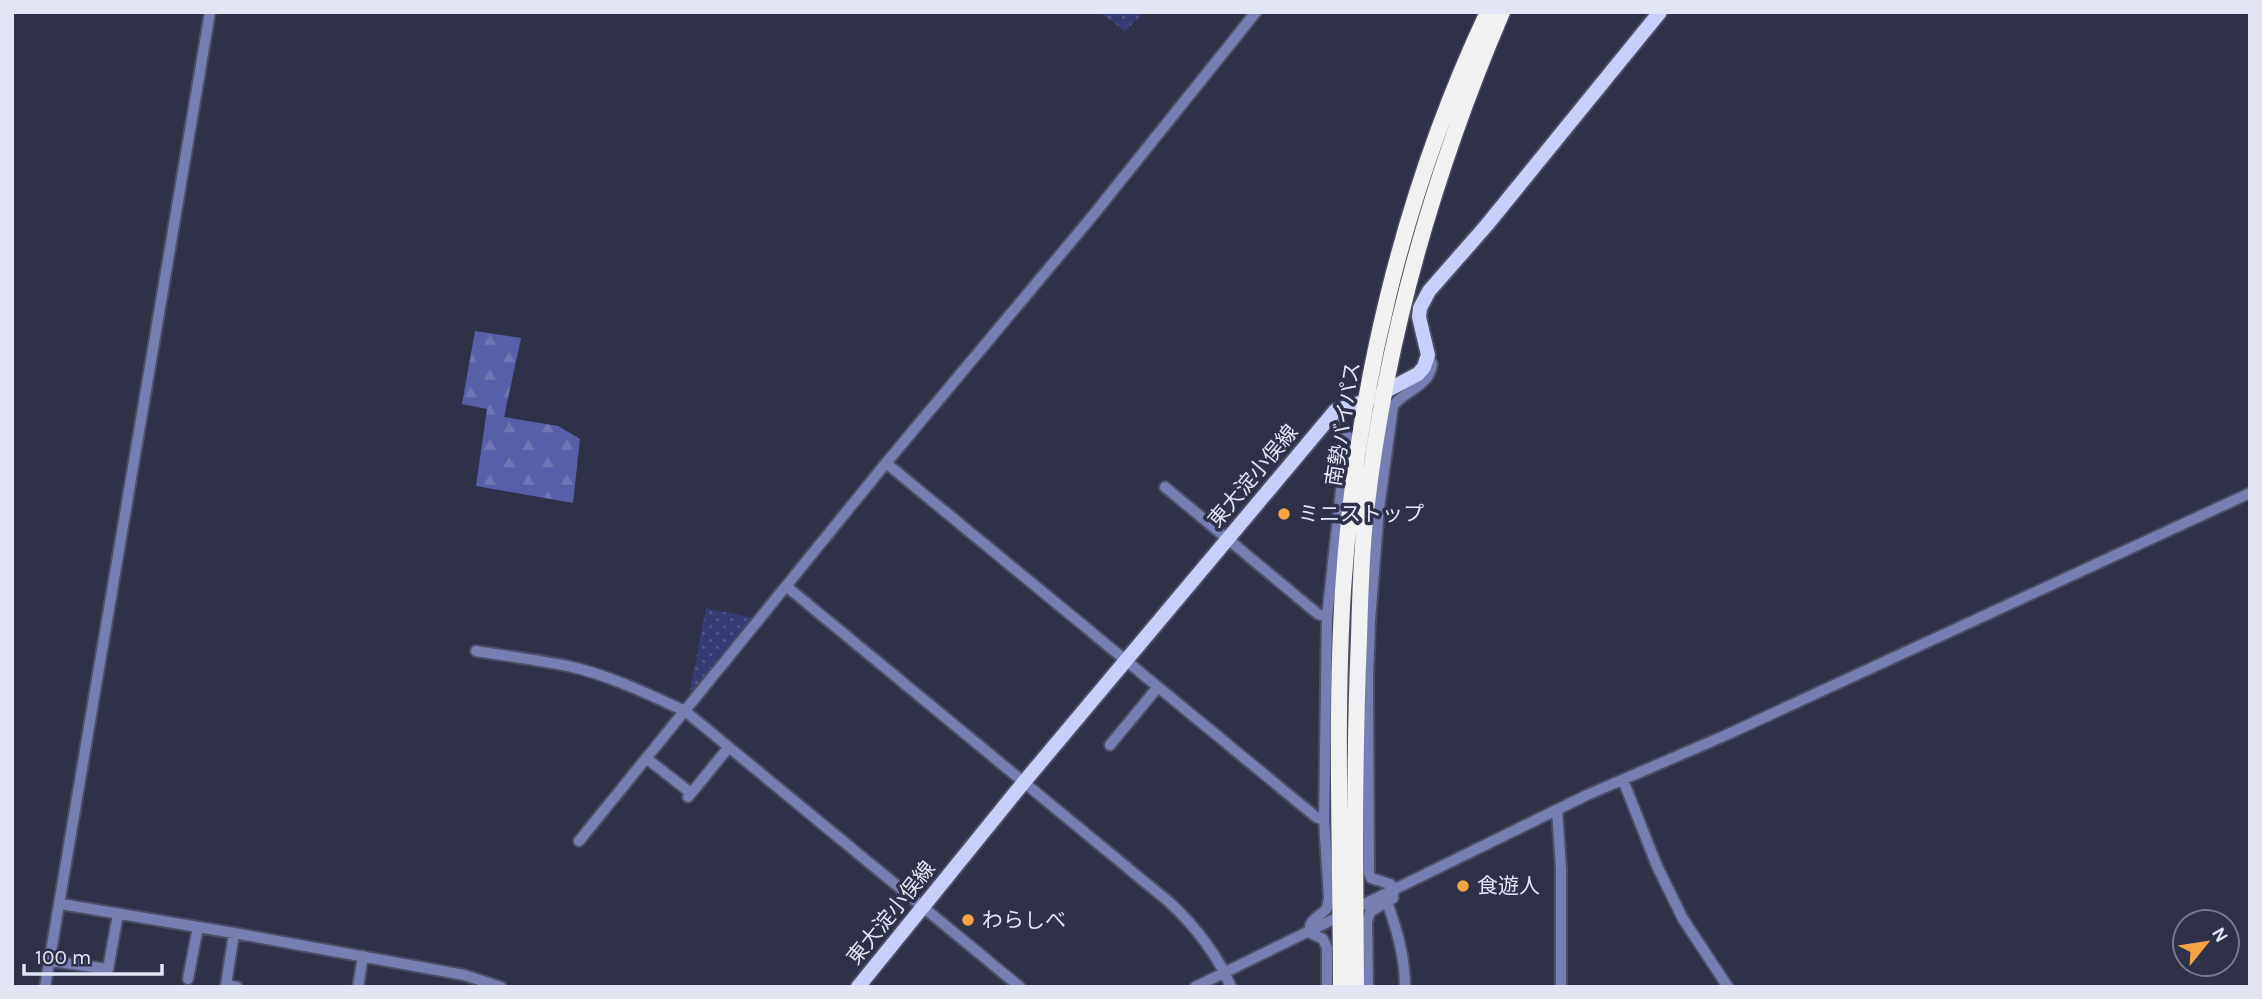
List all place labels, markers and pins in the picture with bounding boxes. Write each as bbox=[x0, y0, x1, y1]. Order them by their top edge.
place label: ミニストップ bbox=[1298, 502, 1424, 526]
marker: ミニストップ bbox=[1276, 506, 1292, 522]
place label: 食遊人 bbox=[1477, 874, 1540, 898]
marker: 食遊人 bbox=[1455, 878, 1471, 894]
place label: わらしべ bbox=[982, 908, 1066, 932]
marker: わらしべ bbox=[960, 912, 976, 928]

